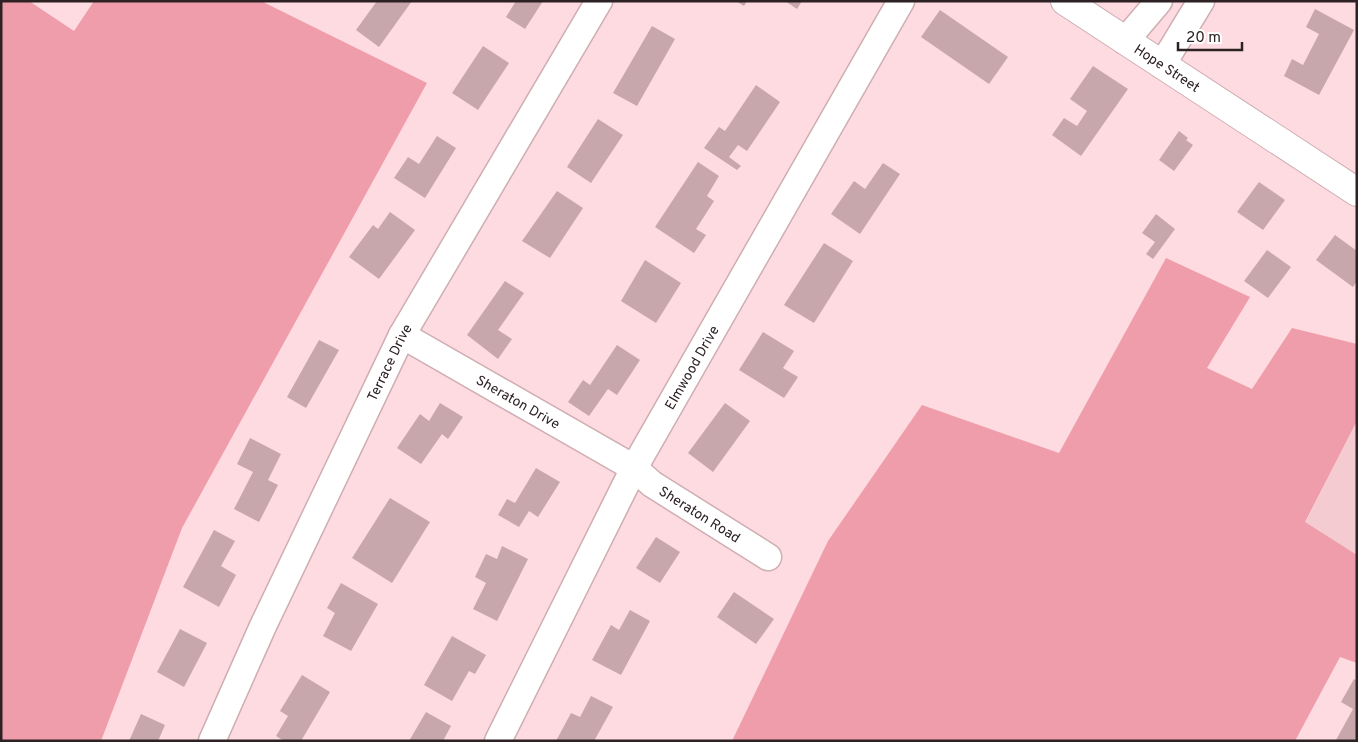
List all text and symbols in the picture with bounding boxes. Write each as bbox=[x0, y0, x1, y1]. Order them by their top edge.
scale bar bbox=[1178, 20, 1242, 52]
text: 20 m bbox=[1186, 29, 1221, 48]
street label: Hope Street bbox=[1130, 41, 1202, 97]
street label: Terrace Drive bbox=[365, 321, 417, 405]
street label: Elmwood Drive bbox=[662, 323, 724, 413]
street label: Sheraton Drive bbox=[473, 372, 562, 434]
street label: Sheraton Road bbox=[655, 483, 743, 547]

